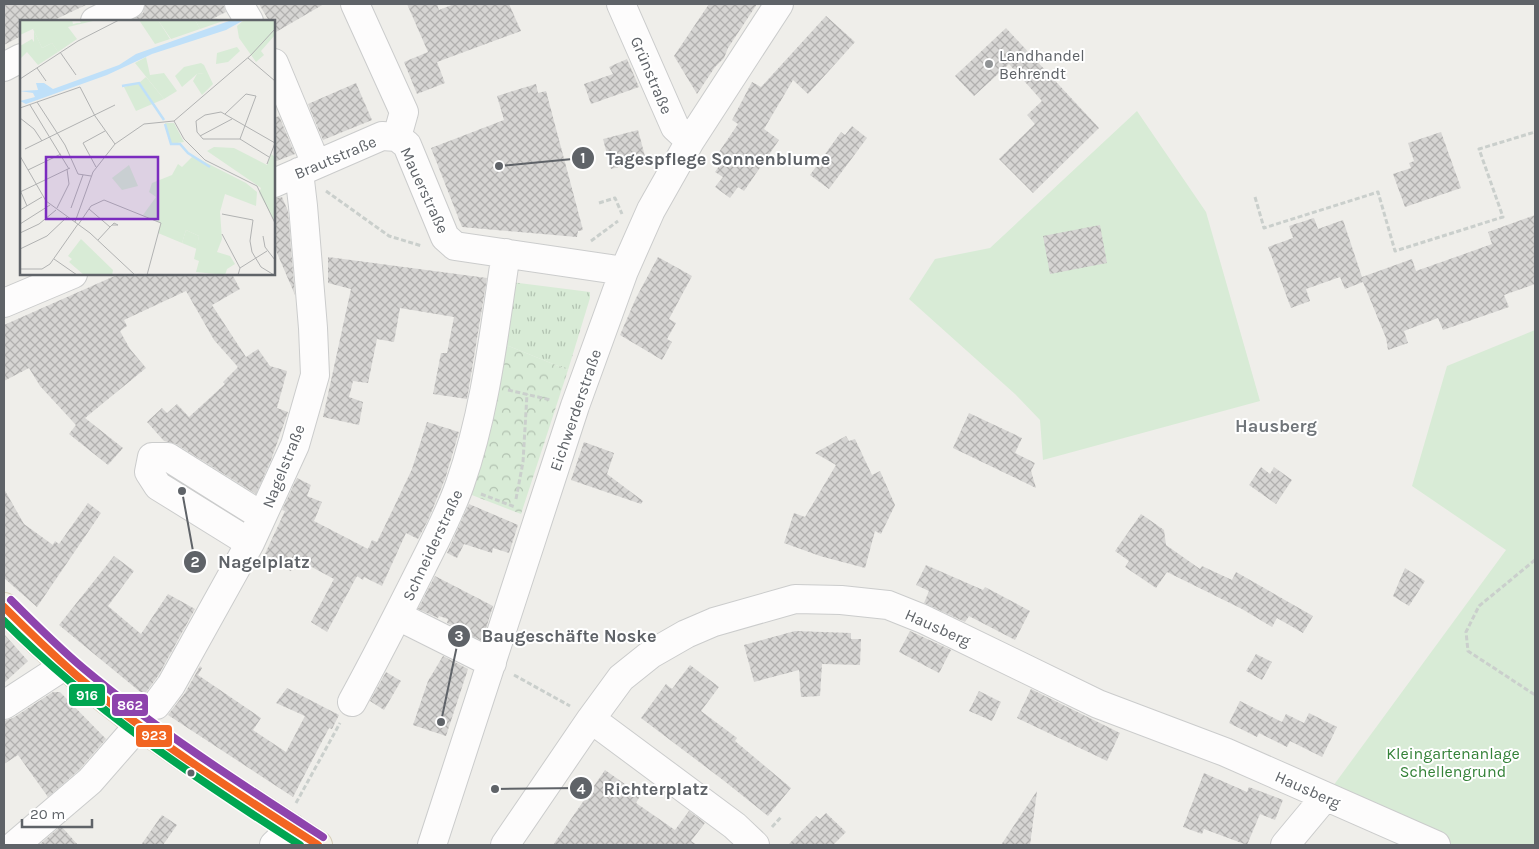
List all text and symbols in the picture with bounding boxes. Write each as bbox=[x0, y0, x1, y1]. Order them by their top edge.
inset map bbox=[20, 20, 275, 275]
street label: Grünstraße bbox=[627, 34, 676, 117]
place label: Landhandel Behrendt bbox=[999, 46, 1085, 83]
marker: Landhandel Behrendt bbox=[983, 58, 995, 70]
street label: Brautstraße bbox=[291, 132, 379, 183]
callout: Tagespflege Sonnenblume bbox=[570, 142, 840, 175]
street label: Mauerstraße bbox=[396, 144, 453, 236]
text: Tagespflege Sonnenblume bbox=[606, 148, 830, 170]
text: 1 bbox=[580, 149, 586, 167]
street label: Eichwerderstraße bbox=[546, 347, 605, 474]
district label: Hausberg bbox=[1235, 415, 1318, 437]
street label: Nagelstraße bbox=[258, 422, 309, 511]
street label: Schneiderstraße bbox=[398, 486, 467, 604]
callout: Nagelplatz bbox=[183, 545, 320, 578]
text: Nagelplatz bbox=[218, 551, 310, 573]
text: 2 bbox=[190, 553, 200, 571]
street label: Hausberg bbox=[902, 605, 974, 650]
callout: Baugeschäfte Noske bbox=[447, 619, 666, 652]
text: Baugeschäfte Noske bbox=[482, 625, 656, 647]
text: 3 bbox=[454, 627, 464, 645]
line badge: 916 bbox=[68, 683, 106, 707]
text: 916 bbox=[76, 687, 98, 704]
line badge: 862 bbox=[111, 693, 149, 717]
text: 862 bbox=[117, 697, 143, 714]
line badge: 923 bbox=[135, 724, 173, 748]
text: 923 bbox=[141, 727, 167, 744]
park label: Kleingartenanlage Schellengrund bbox=[1386, 744, 1520, 781]
street label: Hausberg bbox=[1272, 767, 1344, 812]
unlabelled marker bbox=[186, 768, 196, 778]
callout: Richterplatz bbox=[568, 772, 718, 805]
text: Richterplatz bbox=[604, 778, 708, 800]
text: 4 bbox=[577, 780, 586, 798]
scale bar bbox=[22, 796, 92, 828]
text: 20 m bbox=[30, 805, 65, 823]

